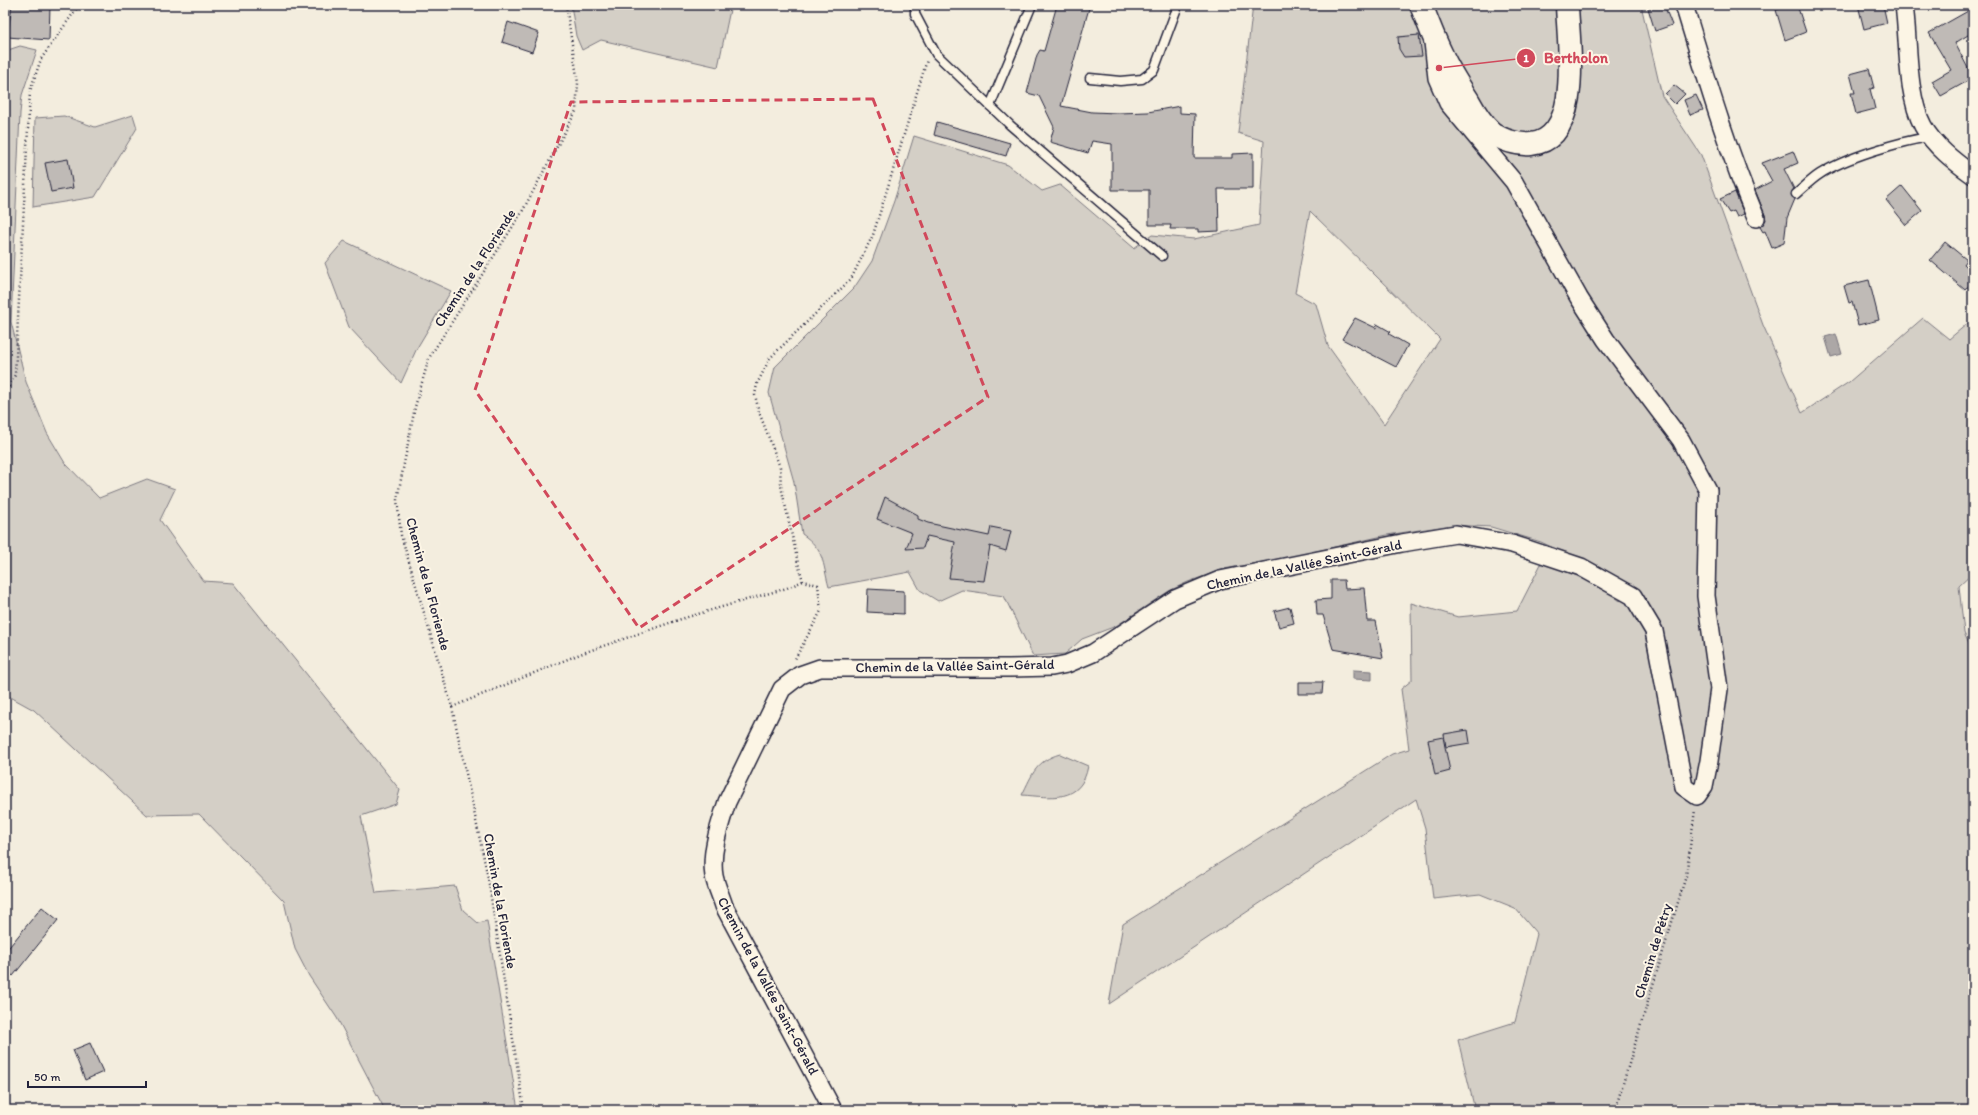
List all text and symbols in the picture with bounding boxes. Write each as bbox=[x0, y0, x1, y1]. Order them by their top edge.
callout: Bertholon bbox=[1516, 45, 1616, 72]
text: Bertholon bbox=[1544, 49, 1609, 67]
text: 1 bbox=[1523, 51, 1529, 65]
street label: Chemin de la Floriende bbox=[431, 206, 520, 330]
street label: Chemin de la Floriende bbox=[402, 516, 454, 653]
street label: Chemin de la Vallée Saint-Gérald bbox=[1205, 536, 1404, 594]
street label: Chemin de la Vallée Saint-Gérald bbox=[855, 656, 1055, 676]
street label: Chemin de la Floriende bbox=[480, 832, 520, 970]
street label: Chemin de la Vallée Saint-Gérald bbox=[714, 894, 822, 1078]
street label: Chemin de Pétry bbox=[1630, 901, 1676, 1001]
scale bar bbox=[28, 1063, 146, 1089]
text: 50 m bbox=[34, 1070, 60, 1084]

